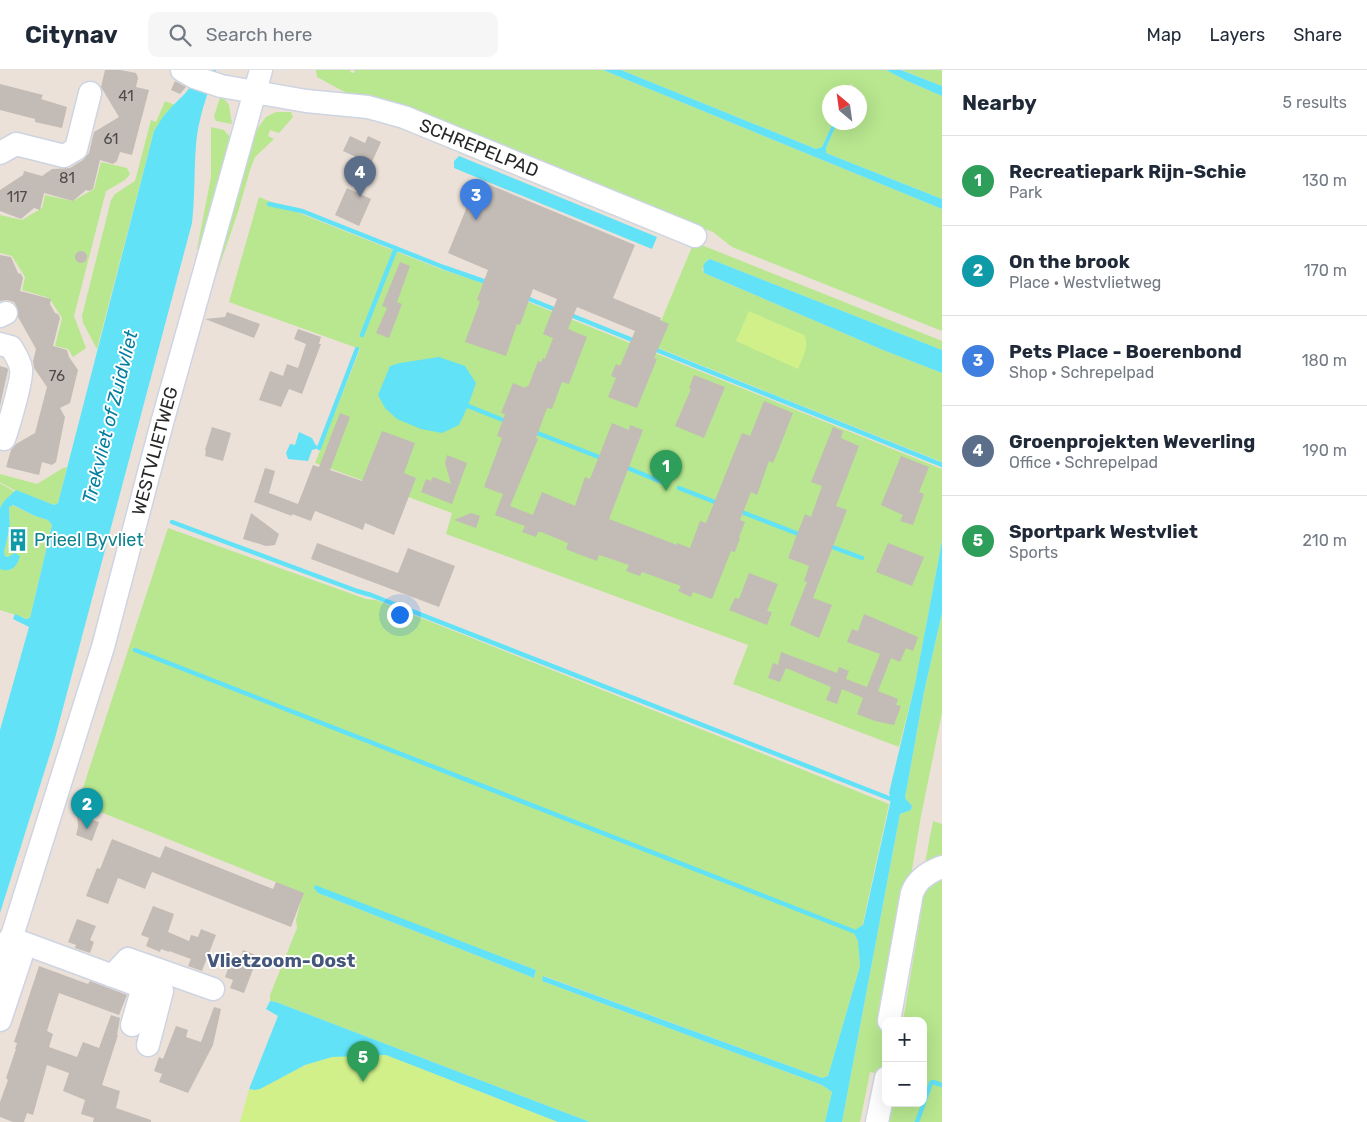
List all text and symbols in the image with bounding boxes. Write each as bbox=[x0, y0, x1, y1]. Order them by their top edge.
search box bbox=[148, 12, 498, 57]
text: Citynav bbox=[25, 21, 118, 49]
icon: search bbox=[166, 21, 194, 49]
text: Search here bbox=[206, 23, 312, 46]
text: Map bbox=[1147, 24, 1182, 46]
text: Layers bbox=[1210, 24, 1265, 46]
text: Share bbox=[1293, 24, 1342, 46]
north arrow bbox=[822, 85, 867, 130]
house number: 41 bbox=[118, 87, 134, 105]
text: Nearby bbox=[962, 90, 1037, 115]
text: 5 results bbox=[1283, 93, 1347, 112]
street label: SCHREPELPAD bbox=[416, 114, 542, 182]
house number: 61 bbox=[103, 130, 119, 148]
pin: 4 bbox=[344, 156, 376, 197]
text: Recreatiepark Rijn-Schie bbox=[1009, 160, 1246, 183]
house number: 81 bbox=[59, 169, 75, 187]
text: 1 bbox=[974, 171, 982, 190]
text: 130 m bbox=[1302, 171, 1347, 190]
pin: 3 bbox=[460, 179, 492, 220]
text: Park bbox=[1009, 183, 1042, 202]
house number: 117 bbox=[7, 188, 28, 206]
text: On the brook bbox=[1009, 250, 1130, 273]
text: 2 bbox=[973, 261, 983, 280]
text: 170 m bbox=[1304, 261, 1347, 280]
text: Place · Westvlietweg bbox=[1009, 273, 1161, 292]
water label: Trekvliet of Zuidvliet bbox=[77, 327, 143, 506]
text: Pets Place - Boerenbond bbox=[1009, 340, 1242, 363]
text: 3 bbox=[973, 351, 983, 370]
text: 180 m bbox=[1302, 351, 1347, 370]
text: Shop · Schrepelpad bbox=[1009, 363, 1154, 382]
house number: 76 bbox=[49, 367, 65, 385]
street label: WESTVLIETWEG bbox=[127, 384, 183, 518]
text: Groenprojekten Weverling bbox=[1009, 430, 1255, 453]
text: 4 bbox=[973, 441, 983, 460]
text: 190 m bbox=[1302, 441, 1347, 460]
pin: 1 bbox=[650, 450, 682, 491]
text: Office · Schrepelpad bbox=[1009, 453, 1158, 472]
text: Sportpark Westvliet bbox=[1009, 520, 1198, 543]
building icon: Prieel Byvliet bbox=[5, 527, 31, 553]
place label: Prieel Byvliet bbox=[34, 529, 143, 551]
text: 5 bbox=[973, 531, 983, 550]
text: 210 m bbox=[1302, 531, 1347, 550]
text: Sports bbox=[1009, 543, 1058, 562]
your location bbox=[387, 602, 413, 628]
pin: 2 bbox=[71, 788, 103, 829]
district label: Vlietzoom-Oost bbox=[207, 949, 355, 972]
map controls bbox=[882, 1017, 927, 1107]
button: + bbox=[882, 1017, 927, 1062]
pin: 5 bbox=[347, 1041, 379, 1082]
button: − bbox=[882, 1062, 927, 1107]

